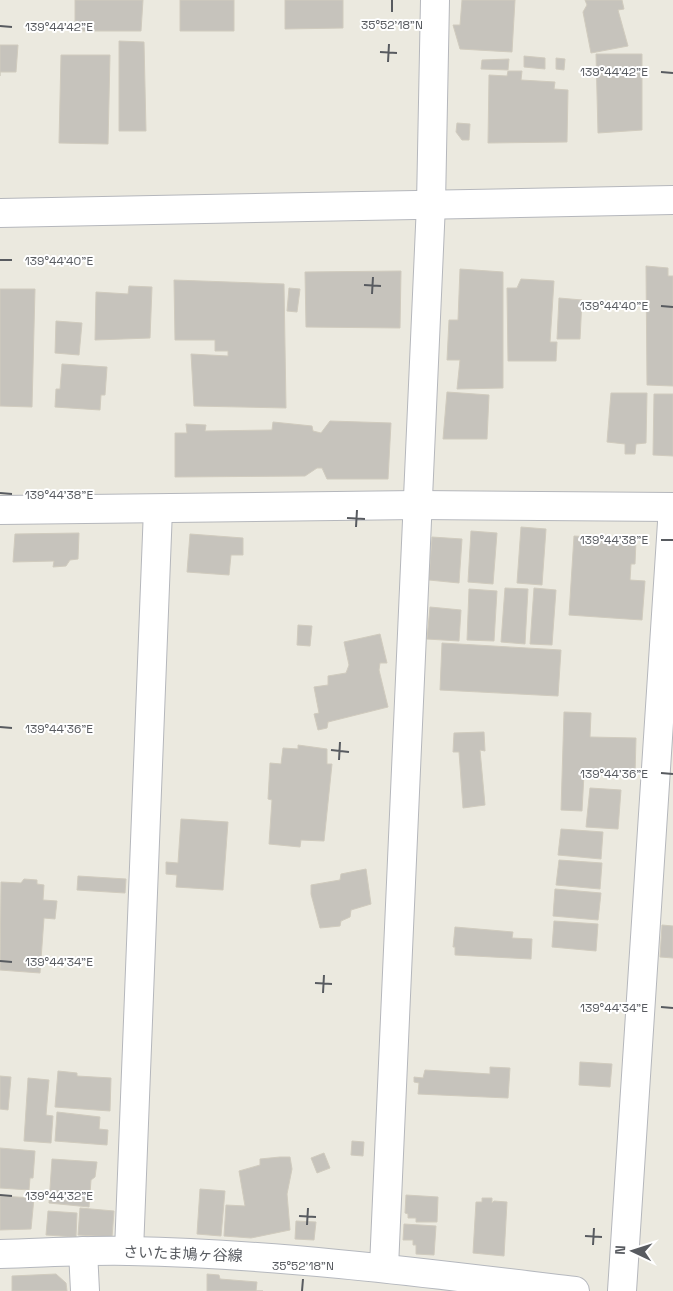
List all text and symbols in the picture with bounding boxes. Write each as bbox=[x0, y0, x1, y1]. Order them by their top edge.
text: 35°52'18"N bbox=[361, 17, 423, 33]
text: 139°44'42"E bbox=[25, 19, 93, 35]
text: 139°44'42"E bbox=[580, 64, 648, 80]
text: 139°44'40"E bbox=[25, 253, 93, 269]
text: 139°44'40"E bbox=[580, 298, 648, 314]
text: 139°44'38"E bbox=[25, 487, 93, 503]
text: 139°44'38"E bbox=[580, 532, 648, 548]
text: 139°44'36"E bbox=[25, 721, 93, 737]
text: 139°44'36"E bbox=[580, 766, 648, 782]
text: 139°44'34"E bbox=[25, 954, 93, 970]
text: 139°44'34"E bbox=[580, 1000, 648, 1016]
text: 139°44'32"E bbox=[25, 1188, 93, 1204]
north arrow bbox=[608, 1226, 658, 1276]
street label: さいたま鳩ヶ谷線 bbox=[123, 1242, 243, 1265]
text: N bbox=[611, 1245, 629, 1255]
text: 35°52'18"N bbox=[272, 1258, 334, 1274]

